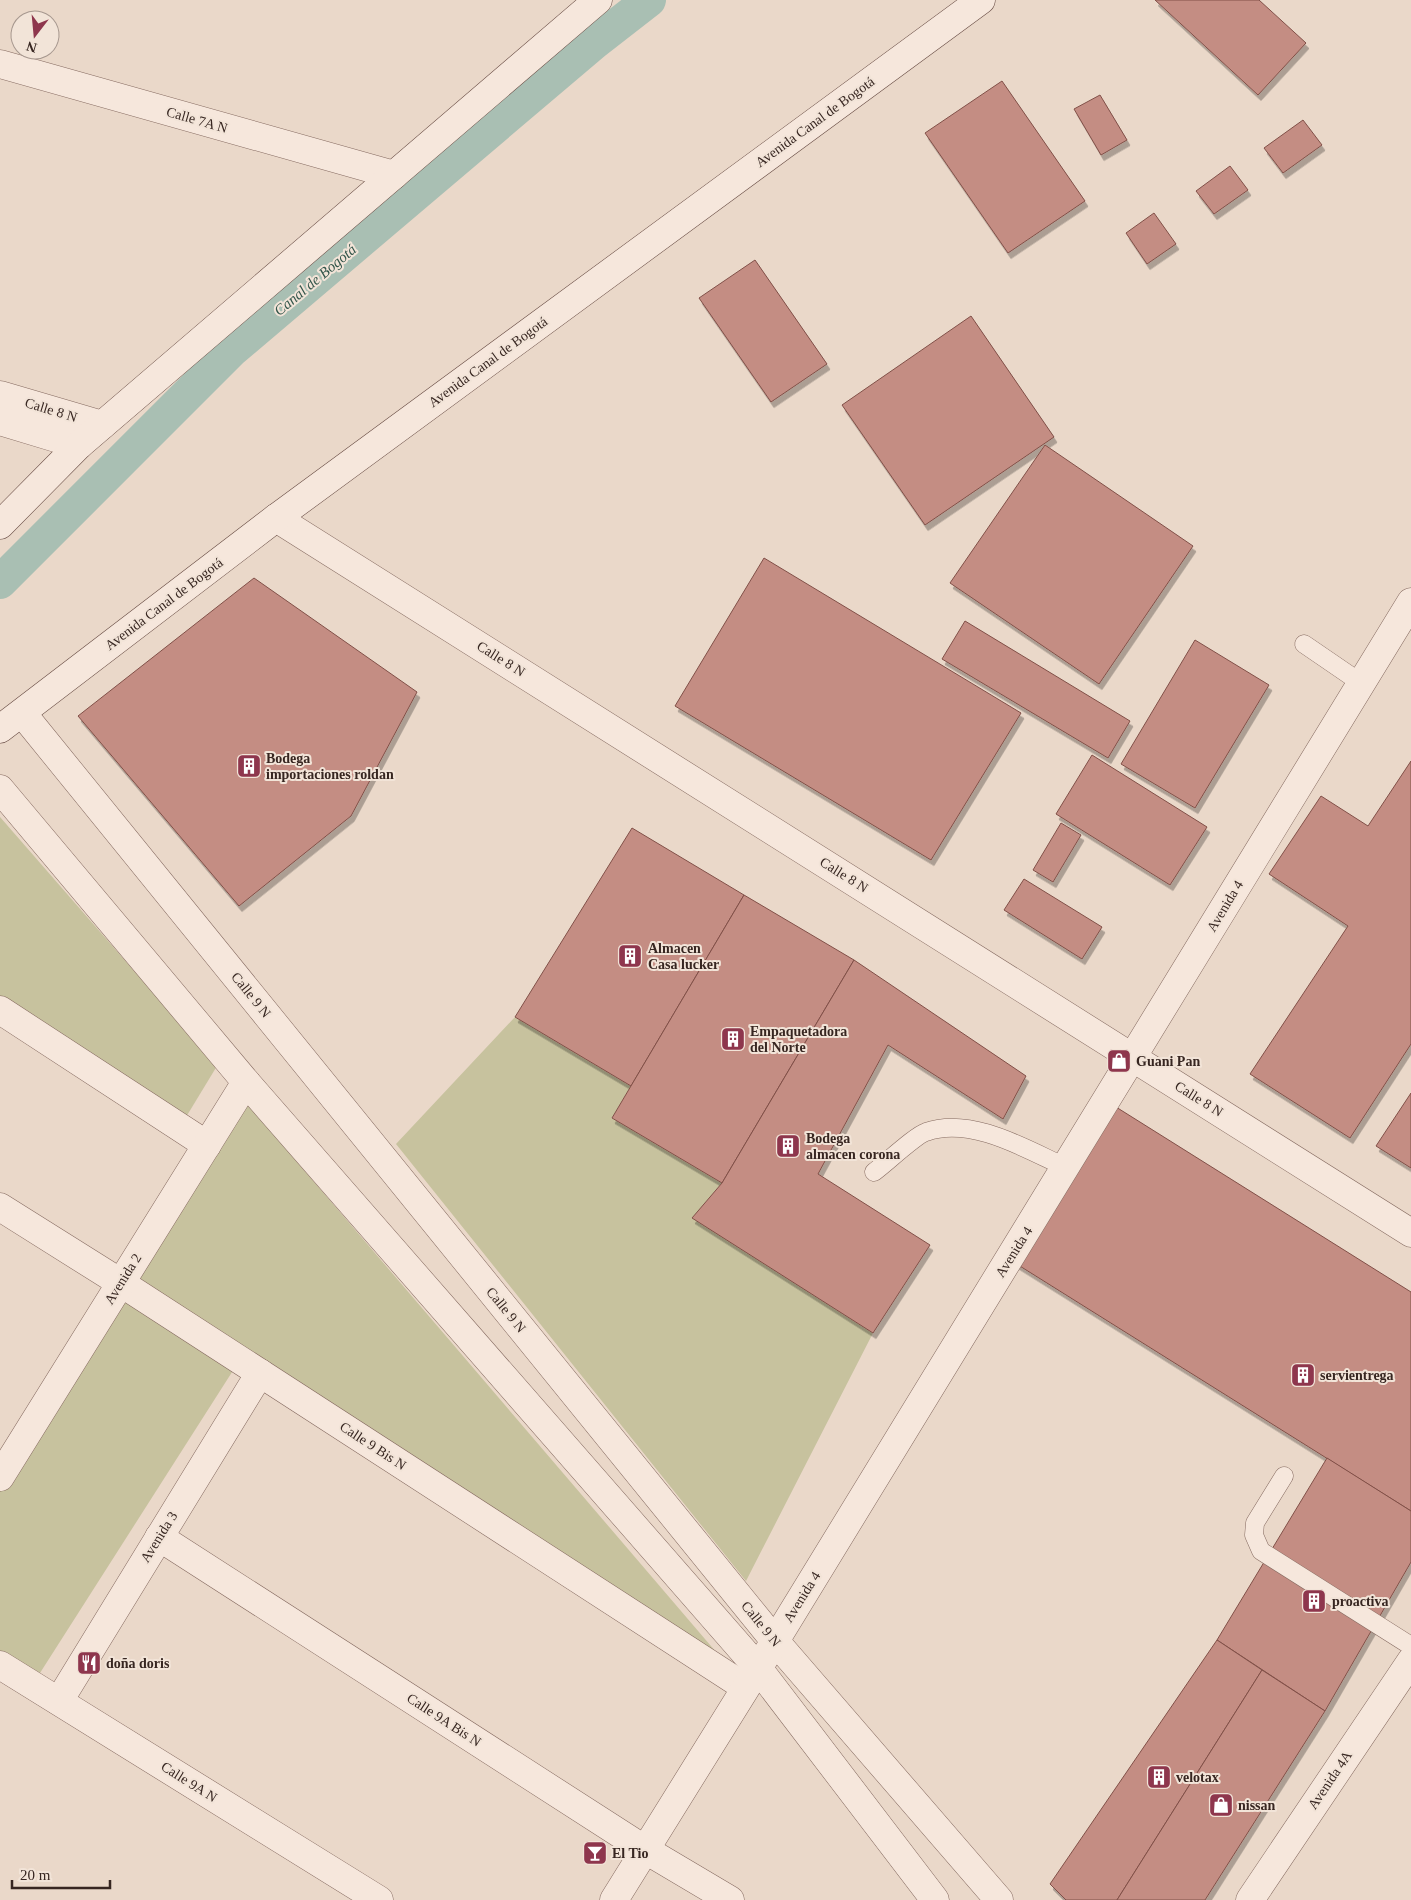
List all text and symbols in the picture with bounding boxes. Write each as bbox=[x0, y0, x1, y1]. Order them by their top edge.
north arrow bbox=[10, 10, 60, 60]
text: N bbox=[25, 38, 38, 56]
street label: Avenida Canal de Bogotá bbox=[753, 73, 878, 170]
street label: Calle 7A N bbox=[165, 104, 229, 136]
water label: Canal de Bogotá bbox=[271, 241, 359, 319]
street label: Avenida Canal de Bogotá bbox=[426, 313, 551, 410]
street label: Calle 8 N bbox=[23, 395, 79, 425]
street label: Avenida Canal de Bogotá bbox=[102, 554, 226, 653]
street label: Calle 8 N bbox=[474, 638, 528, 680]
place label: Bodega importaciones roldan bbox=[266, 751, 394, 782]
building icon: Bodega importaciones roldan bbox=[236, 753, 262, 779]
street label: Calle 8 N bbox=[817, 854, 871, 896]
street label: Avenida 4 bbox=[1204, 878, 1246, 934]
place label: Almacen Casa lucker bbox=[648, 941, 719, 972]
building icon: Almacen Casa lucker bbox=[617, 943, 643, 969]
street label: Calle 9 N bbox=[228, 969, 274, 1021]
place label: Empaquetadora del Norte bbox=[750, 1024, 847, 1055]
building icon: Empaquetadora del Norte bbox=[720, 1026, 746, 1052]
shop icon: Guani Pan bbox=[1106, 1048, 1132, 1074]
place label: Guani Pan bbox=[1136, 1054, 1200, 1069]
street label: Calle 8 N bbox=[1172, 1078, 1226, 1120]
place label: Bodega almacen corona bbox=[806, 1131, 900, 1162]
building icon: Bodega almacen corona bbox=[775, 1133, 801, 1159]
street label: Avenida 4 bbox=[993, 1224, 1035, 1280]
street label: Avenida 2 bbox=[102, 1251, 144, 1307]
street label: Calle 9 N bbox=[483, 1284, 529, 1336]
building icon: servientrega bbox=[1290, 1362, 1316, 1388]
place label: servientrega bbox=[1320, 1368, 1394, 1383]
street label: Calle 9 Bis N bbox=[337, 1419, 409, 1473]
street label: Avenida 3 bbox=[138, 1509, 180, 1565]
street label: Avenida 4 bbox=[781, 1569, 823, 1625]
building icon: proactiva bbox=[1301, 1588, 1327, 1614]
place label: proactiva bbox=[1332, 1594, 1389, 1609]
street label: Calle 9 N bbox=[738, 1598, 784, 1650]
restaurant icon: doña doris bbox=[76, 1650, 102, 1676]
place label: doña doris bbox=[106, 1656, 170, 1671]
street label: Calle 9A Bis N bbox=[404, 1691, 484, 1749]
street label: Avenida 4A bbox=[1305, 1747, 1355, 1812]
street label: Calle 9A N bbox=[158, 1759, 220, 1805]
building icon: velotax bbox=[1146, 1764, 1172, 1790]
place label: velotax bbox=[1176, 1770, 1219, 1785]
shop icon: nissan bbox=[1208, 1792, 1234, 1818]
place label: nissan bbox=[1238, 1798, 1276, 1813]
bar icon: El Tio bbox=[582, 1840, 608, 1866]
place label: El Tio bbox=[612, 1846, 648, 1861]
scale bar bbox=[12, 1858, 110, 1890]
text: 20 m bbox=[20, 1867, 51, 1883]

